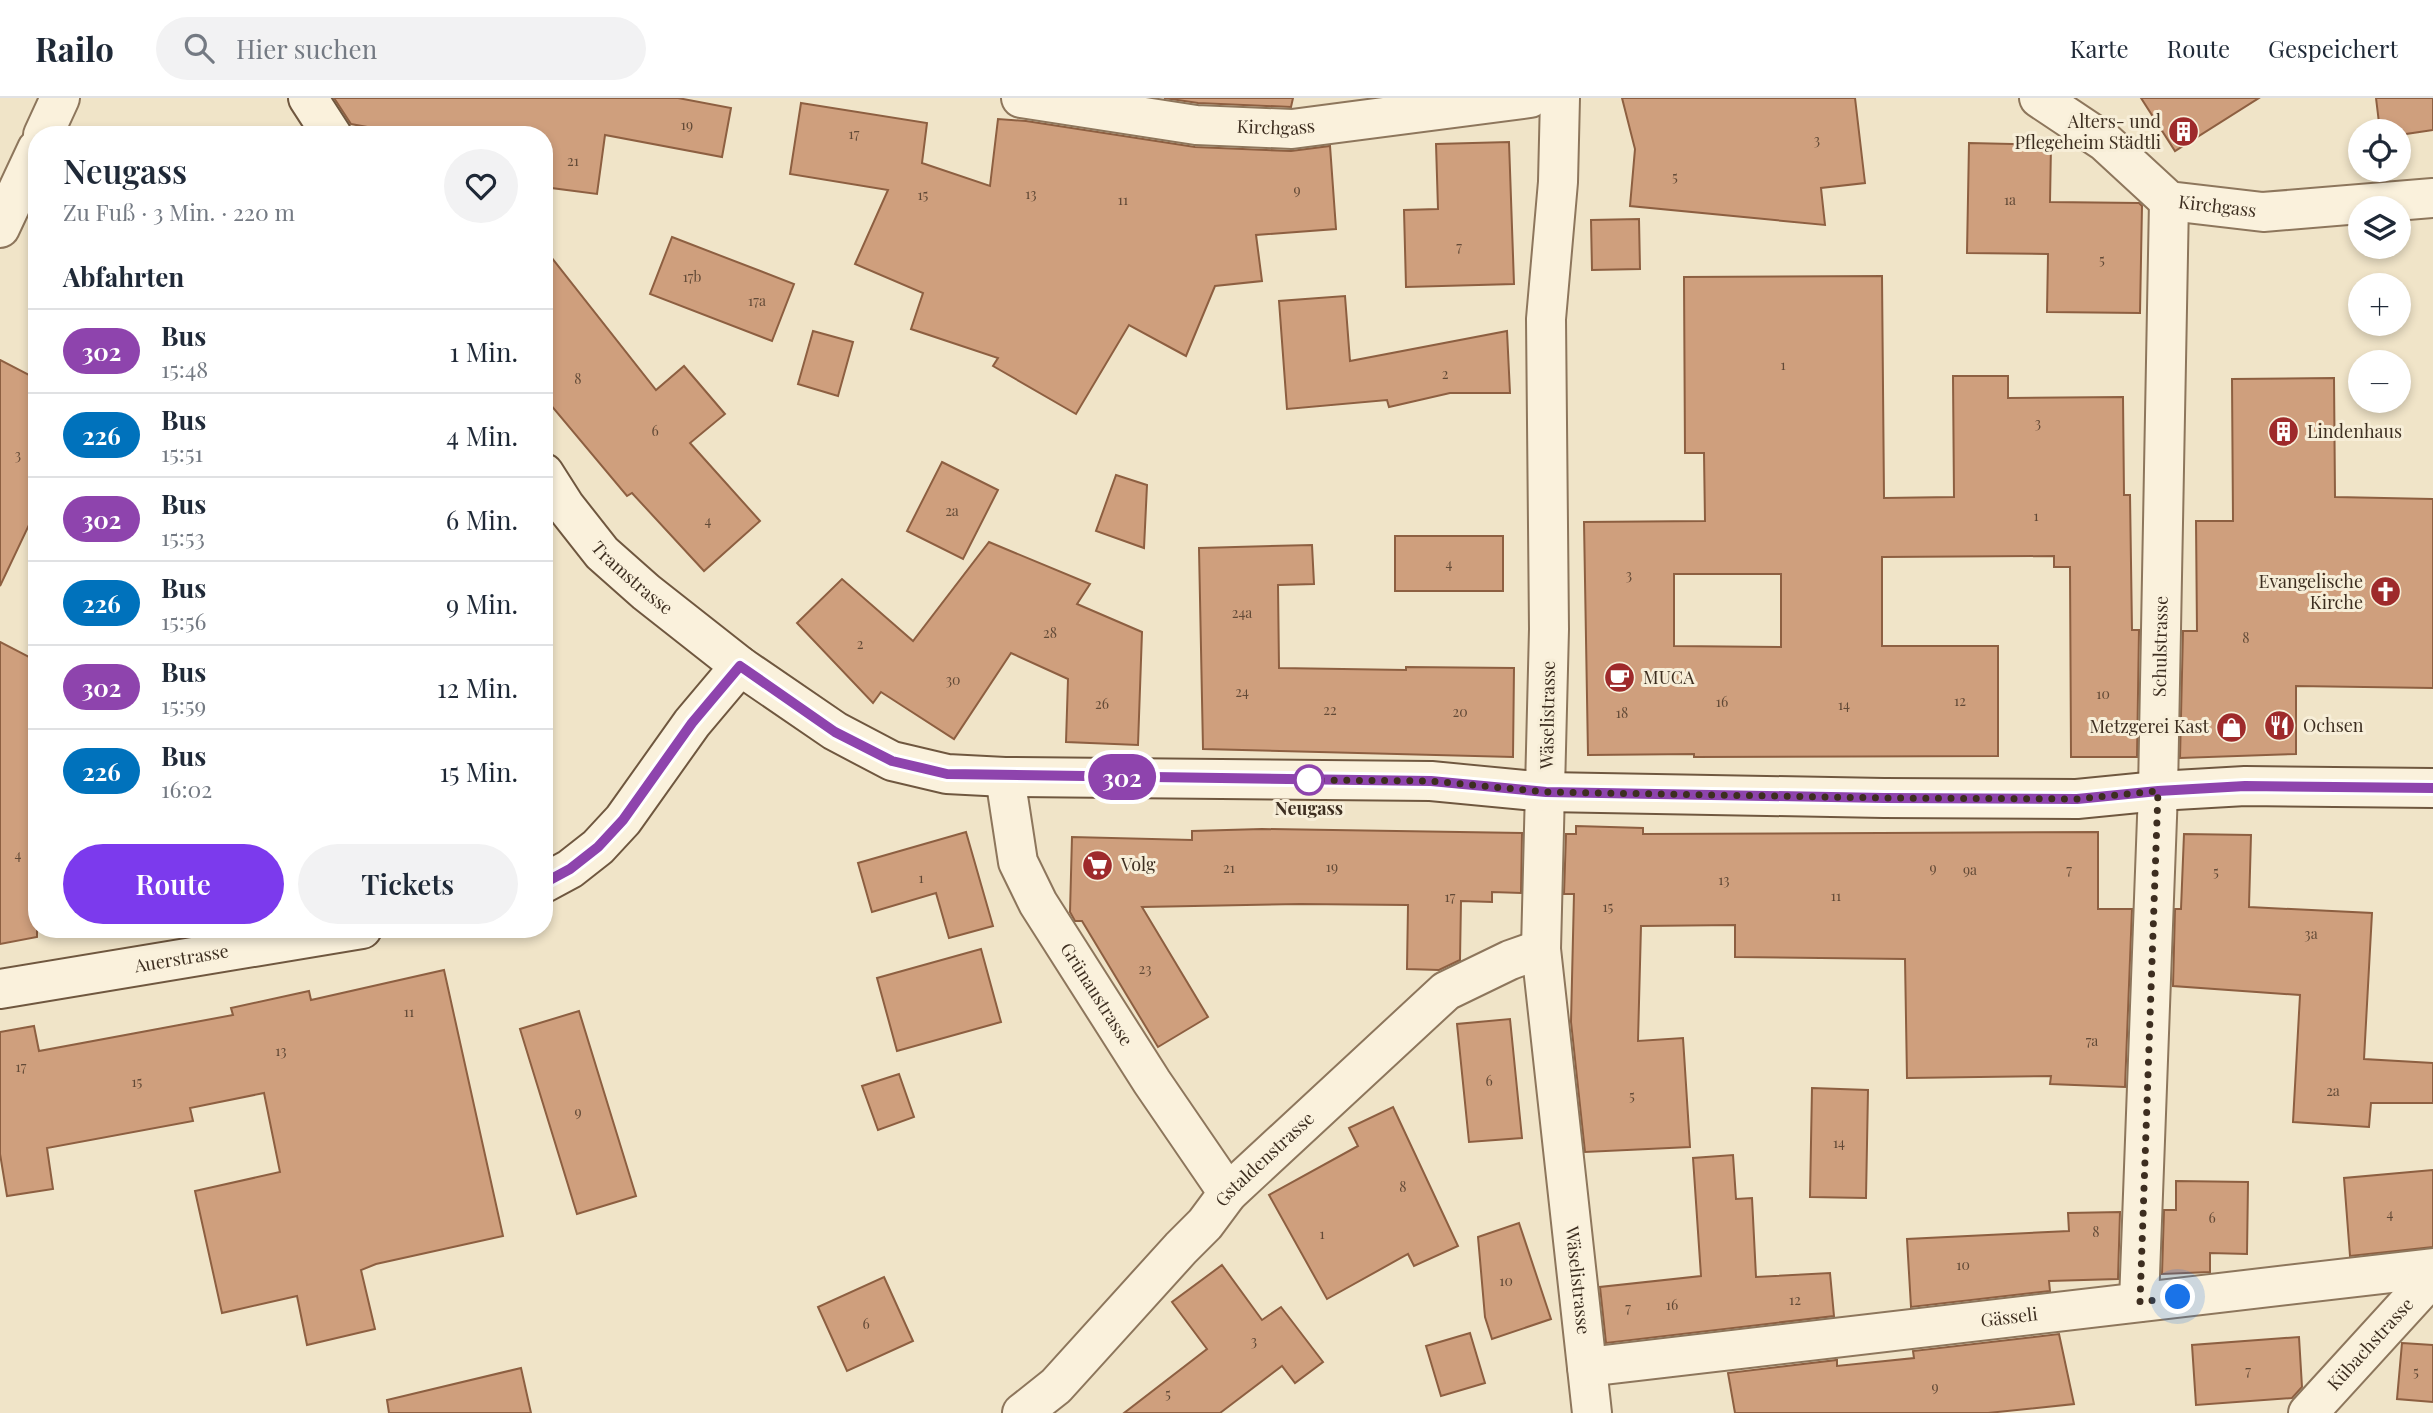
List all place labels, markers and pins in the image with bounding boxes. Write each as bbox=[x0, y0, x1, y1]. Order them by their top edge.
place label: Alters- und Pflegeheim Städtli bbox=[2014, 109, 2162, 154]
building icon: Alters- und Pflegeheim Städtli bbox=[2167, 115, 2201, 149]
building icon: Lindenhaus bbox=[2267, 415, 2301, 449]
place label: Lindenhaus bbox=[2307, 419, 2402, 443]
place label: Evangelische Kirche bbox=[2258, 569, 2363, 614]
church icon: Evangelische Kirche bbox=[2369, 575, 2403, 609]
cafe icon: MUCA bbox=[1603, 661, 1637, 695]
place label: MUCA bbox=[1643, 665, 1695, 689]
restaurant icon: Ochsen bbox=[2263, 709, 2297, 743]
shop icon: Metzgerei Kast bbox=[2215, 710, 2249, 744]
place label: Ochsen bbox=[2303, 713, 2364, 737]
place label: Metzgerei Kast bbox=[2089, 714, 2210, 738]
marker: Neugass bbox=[1294, 765, 1324, 795]
place label: Neugass bbox=[1275, 796, 1343, 820]
supermarket icon: Volg bbox=[1081, 848, 1115, 882]
place label: Volg bbox=[1120, 852, 1156, 876]

